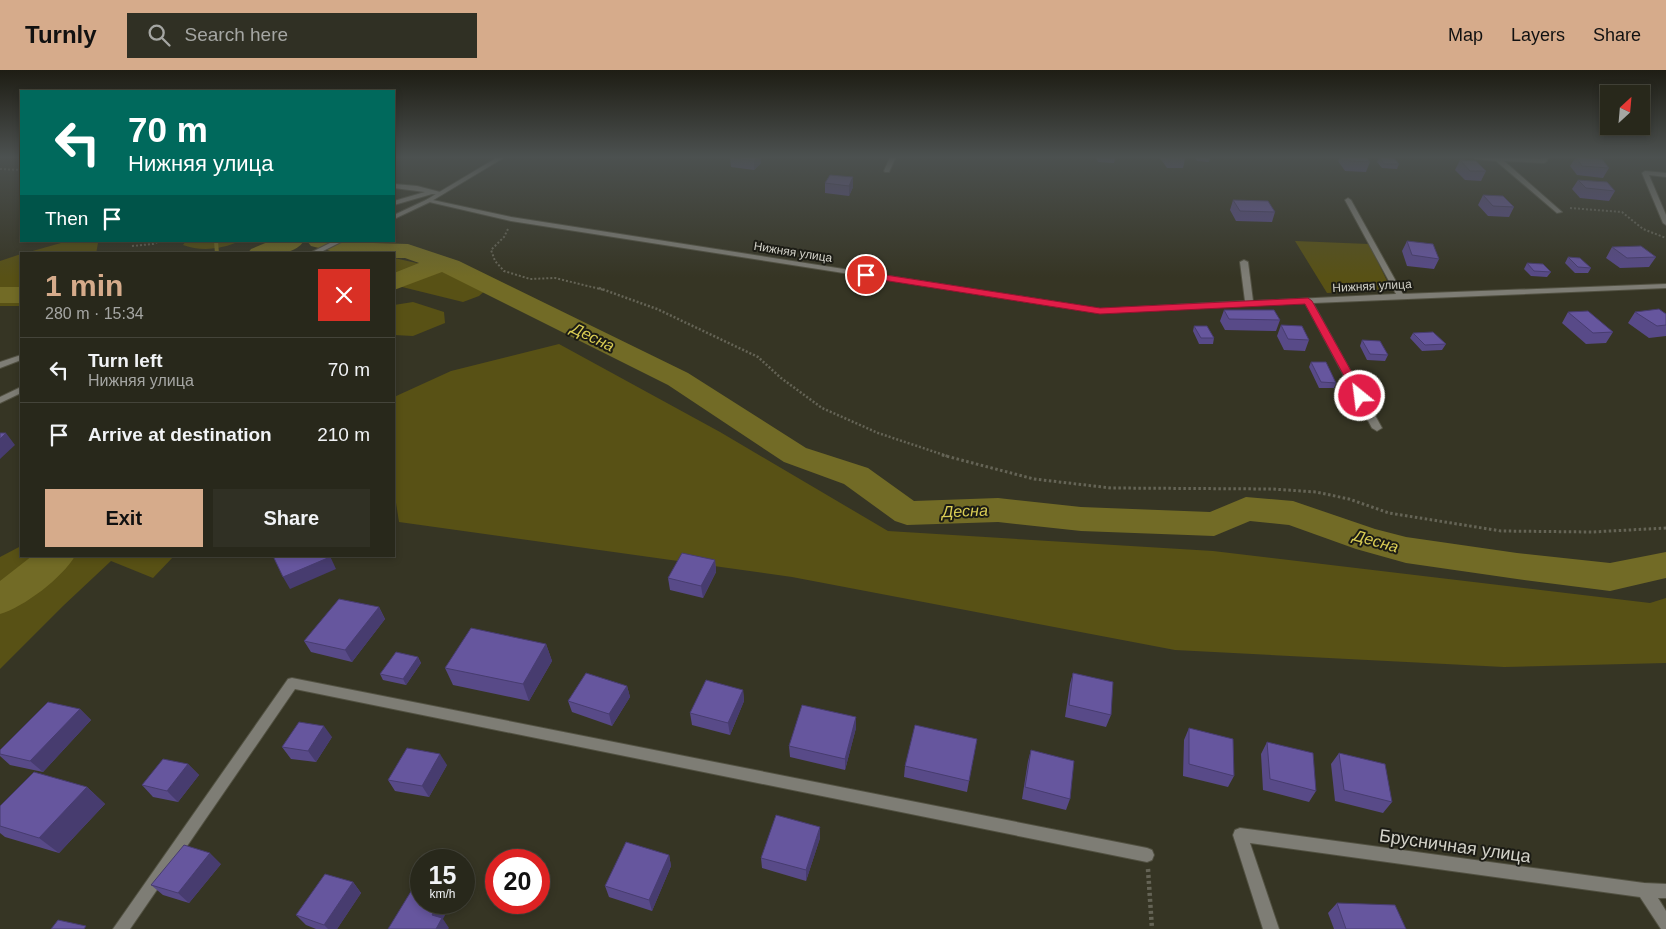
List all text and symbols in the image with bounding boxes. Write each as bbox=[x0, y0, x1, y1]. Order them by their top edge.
search box bbox=[127, 13, 477, 58]
text: Turnly bbox=[25, 21, 97, 48]
icon: search bbox=[145, 21, 173, 49]
text: Search here bbox=[185, 24, 288, 45]
text: Map bbox=[1448, 25, 1483, 45]
text: Layers bbox=[1511, 25, 1565, 45]
text: Share bbox=[1593, 25, 1641, 45]
north arrow bbox=[1600, 85, 1650, 135]
map controls bbox=[1600, 85, 1650, 135]
icon: left bbox=[45, 110, 110, 175]
text: 70 m bbox=[128, 110, 208, 149]
text: Нижняя улица bbox=[128, 151, 273, 176]
icon: arrive bbox=[98, 205, 126, 233]
text: Then bbox=[45, 208, 88, 229]
street label: Нижняя улица bbox=[753, 239, 834, 265]
pin bbox=[845, 254, 887, 296]
icon: arrive bbox=[852, 261, 880, 289]
text: 1 min bbox=[45, 269, 123, 302]
button: close bbox=[318, 269, 370, 321]
street label: Нижняя улица bbox=[1332, 277, 1412, 295]
text: 280 m · 15:34 bbox=[45, 305, 144, 322]
water label: Десна bbox=[567, 318, 617, 355]
text: Turn left bbox=[88, 350, 163, 371]
icon: left bbox=[45, 356, 73, 384]
text: 70 m bbox=[328, 359, 370, 380]
position arrow bbox=[1333, 369, 1385, 421]
text: Нижняя улица bbox=[88, 372, 194, 389]
icon: arrive bbox=[45, 421, 73, 449]
text: Arrive at destination bbox=[88, 424, 272, 445]
text: 210 m bbox=[317, 424, 370, 445]
button: Exit bbox=[45, 489, 203, 547]
button: Share bbox=[213, 489, 370, 547]
water label: Десна bbox=[940, 502, 988, 520]
water label: Десна bbox=[1350, 526, 1400, 555]
street label: Брусничная улица bbox=[1378, 825, 1533, 867]
speed limit sign: 20 bbox=[485, 849, 550, 914]
text: 15 bbox=[429, 861, 456, 889]
text: km/h bbox=[429, 887, 456, 901]

